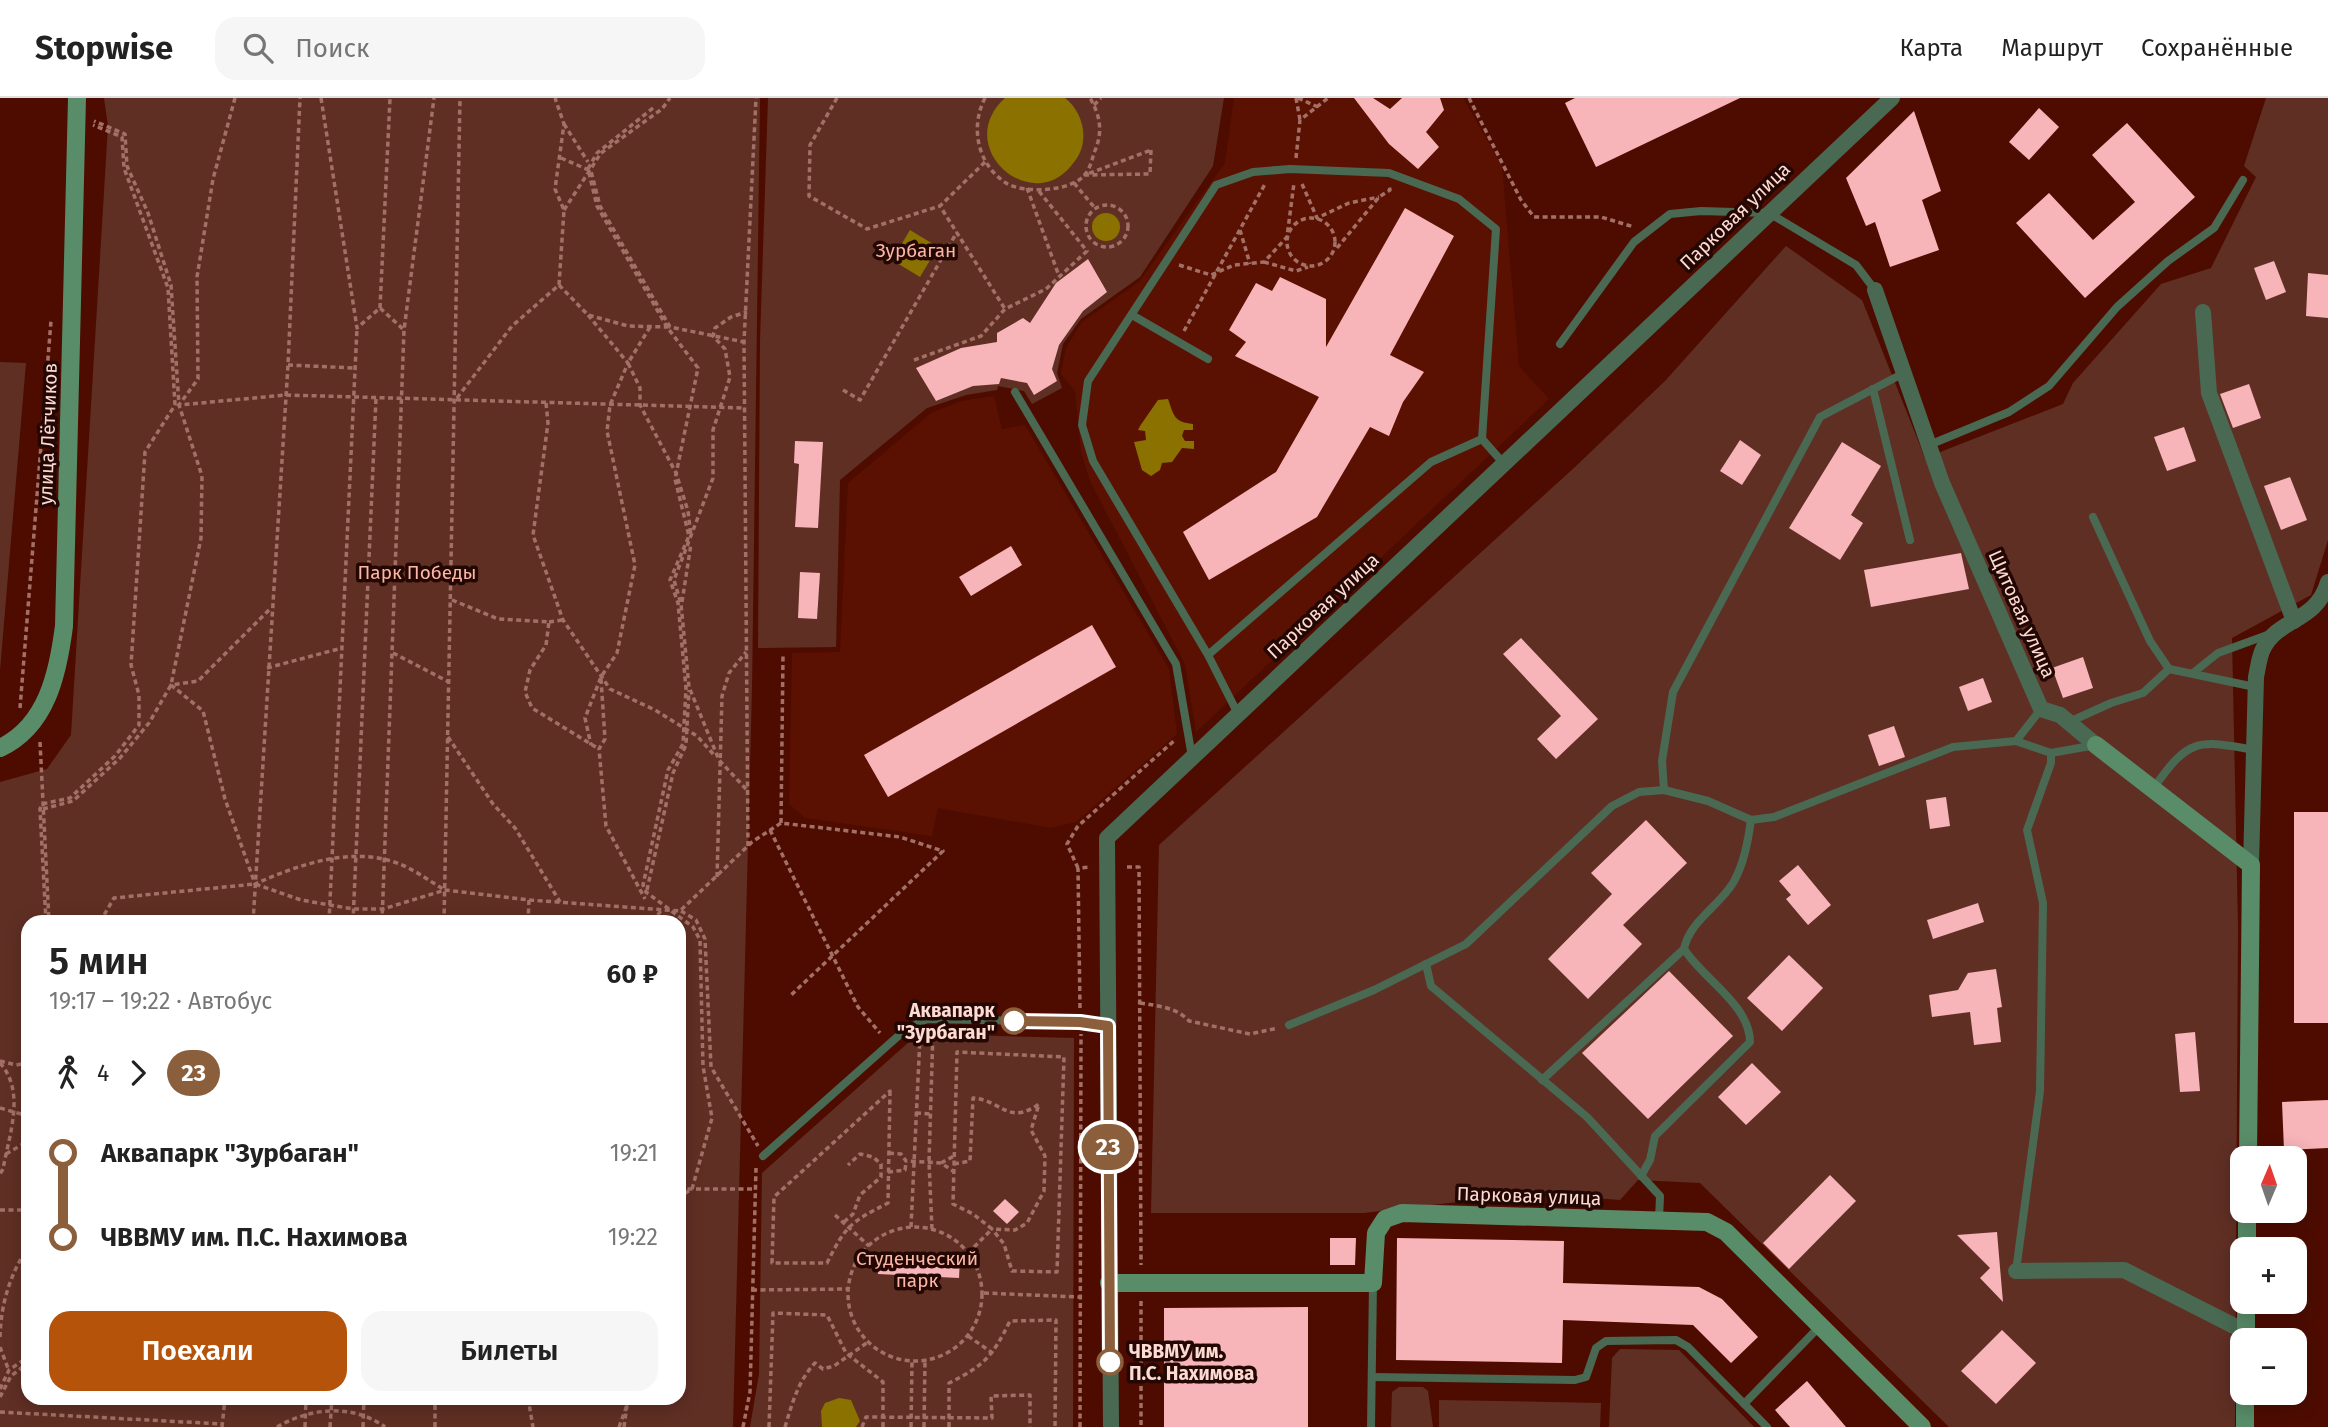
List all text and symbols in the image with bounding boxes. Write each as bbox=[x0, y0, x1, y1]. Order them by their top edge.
search box bbox=[215, 17, 705, 80]
text: Stopwise bbox=[35, 28, 173, 68]
icon: search bbox=[239, 29, 277, 67]
text: Поиск bbox=[295, 33, 369, 64]
text: Карта bbox=[1900, 34, 1963, 62]
text: Маршрут bbox=[2001, 34, 2103, 62]
text: Сохранённые bbox=[2141, 34, 2293, 62]
street label: Парковая улица bbox=[1675, 158, 1795, 274]
park label: Зурбаган bbox=[876, 239, 956, 262]
street label: улица Лётчиков bbox=[34, 362, 62, 506]
street label: Щитовая улица bbox=[1984, 547, 2060, 681]
street label: Парковая улица bbox=[1262, 548, 1384, 664]
park label: Парк Победы bbox=[358, 561, 476, 584]
text: 5 мин bbox=[49, 938, 149, 984]
text: 60 ₽ bbox=[606, 959, 658, 990]
text: 19:17 – 19:22 · Автобус bbox=[49, 987, 272, 1015]
place label: Аквапарк "Зурбаган" bbox=[897, 999, 996, 1044]
marker: Аквапарк "Зурбаган" bbox=[1001, 1008, 1027, 1034]
icon: walk bbox=[49, 1054, 87, 1092]
icon: forward bbox=[119, 1054, 157, 1092]
text: 4 bbox=[97, 1059, 109, 1087]
text: 23 bbox=[181, 1059, 206, 1087]
line badge: 23 bbox=[1076, 1124, 1140, 1170]
text: 23 bbox=[1096, 1133, 1120, 1161]
text: Аквапарк "Зурбаган" bbox=[101, 1138, 359, 1169]
text: 19:21 bbox=[610, 1139, 658, 1167]
north arrow bbox=[2230, 1146, 2306, 1223]
map controls bbox=[2230, 1146, 2307, 1405]
street label: Парковая улица bbox=[1456, 1182, 1602, 1210]
text: ЧВВМУ им. П.С. Нахимова bbox=[101, 1222, 408, 1253]
text: 19:22 bbox=[608, 1223, 658, 1251]
button: + bbox=[2230, 1237, 2307, 1314]
park label: Студенческий парк bbox=[856, 1247, 978, 1292]
button: Поехали bbox=[49, 1311, 347, 1391]
button: Билеты bbox=[361, 1311, 658, 1391]
button: − bbox=[2230, 1328, 2307, 1405]
place label: ЧВВМУ им. П.С. Нахимова bbox=[1129, 1340, 1254, 1385]
marker: ЧВВМУ им. П.С. Нахимова bbox=[1097, 1349, 1123, 1375]

